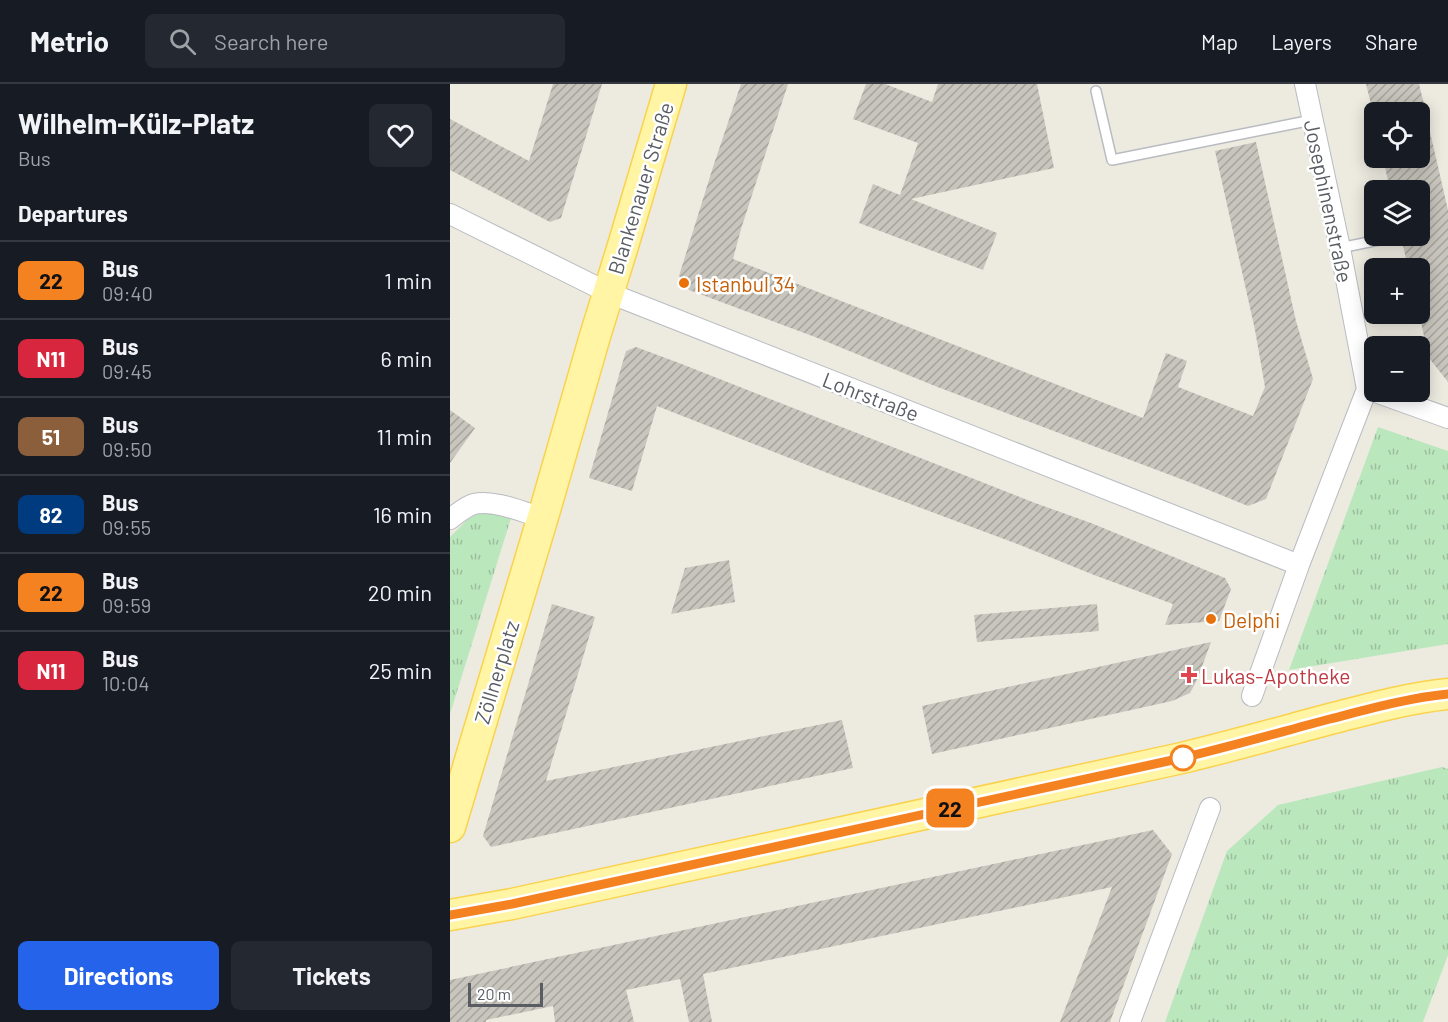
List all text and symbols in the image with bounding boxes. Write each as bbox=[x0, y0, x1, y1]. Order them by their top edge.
search box bbox=[145, 14, 565, 68]
text: Metrio bbox=[30, 24, 109, 58]
icon: search bbox=[166, 25, 199, 58]
text: Search here bbox=[214, 28, 328, 54]
text: Map bbox=[1201, 29, 1238, 54]
text: Layers bbox=[1271, 29, 1332, 54]
text: Share bbox=[1365, 29, 1418, 54]
street label: Blankenauer Straße bbox=[602, 99, 678, 277]
map controls bbox=[1364, 102, 1430, 402]
button: locate bbox=[1364, 102, 1430, 168]
button: heart bbox=[369, 104, 432, 167]
text: Wilhelm-Külz-Platz bbox=[18, 106, 254, 140]
street label: Josephinenstraße bbox=[1300, 117, 1358, 285]
text: Bus bbox=[18, 146, 51, 170]
button: layers bbox=[1364, 180, 1430, 246]
text: Departures bbox=[18, 200, 128, 226]
text: Bus bbox=[102, 255, 139, 281]
button: + bbox=[1364, 258, 1430, 324]
text: 1 min bbox=[384, 267, 432, 293]
text: 22 bbox=[39, 268, 63, 293]
place label: Istanbul 34 bbox=[696, 271, 795, 296]
marker: Istanbul 34 bbox=[677, 276, 691, 290]
text: 09:40 bbox=[102, 281, 153, 305]
text: Bus bbox=[102, 333, 139, 359]
button: − bbox=[1364, 336, 1430, 402]
text: 6 min bbox=[381, 345, 432, 371]
text: N11 bbox=[37, 346, 65, 371]
text: 09:45 bbox=[102, 359, 152, 383]
street label: Lohrstraße bbox=[819, 366, 923, 426]
text: Bus bbox=[102, 411, 139, 437]
text: 11 min bbox=[376, 423, 432, 449]
text: 51 bbox=[42, 424, 60, 449]
text: 09:50 bbox=[102, 437, 152, 461]
text: Bus bbox=[102, 489, 139, 515]
text: 16 min bbox=[373, 501, 432, 527]
text: 82 bbox=[39, 502, 63, 527]
text: 09:55 bbox=[102, 515, 151, 539]
text: Bus bbox=[102, 567, 139, 593]
text: 20 min bbox=[368, 579, 432, 605]
text: 22 bbox=[39, 580, 63, 605]
text: 09:59 bbox=[102, 593, 151, 617]
place label: Delphi bbox=[1223, 607, 1280, 632]
marker: Delphi bbox=[1204, 612, 1218, 626]
street label: Zöllnerplatz bbox=[468, 617, 524, 727]
text: Bus bbox=[102, 645, 139, 671]
text: 25 min bbox=[369, 657, 432, 683]
text: N11 bbox=[37, 658, 65, 683]
place label: Lukas-Apotheke bbox=[1201, 663, 1350, 688]
marker: Lukas-Apotheke bbox=[1182, 668, 1196, 682]
text: 10:04 bbox=[102, 671, 149, 695]
unlabelled marker bbox=[1170, 745, 1196, 771]
line badge: 22 bbox=[923, 788, 977, 828]
text: 22 bbox=[938, 796, 962, 821]
button: Directions bbox=[18, 941, 219, 1010]
button: Tickets bbox=[231, 941, 432, 1010]
scale bar bbox=[468, 980, 543, 1008]
text: 20 m bbox=[477, 984, 511, 1003]

